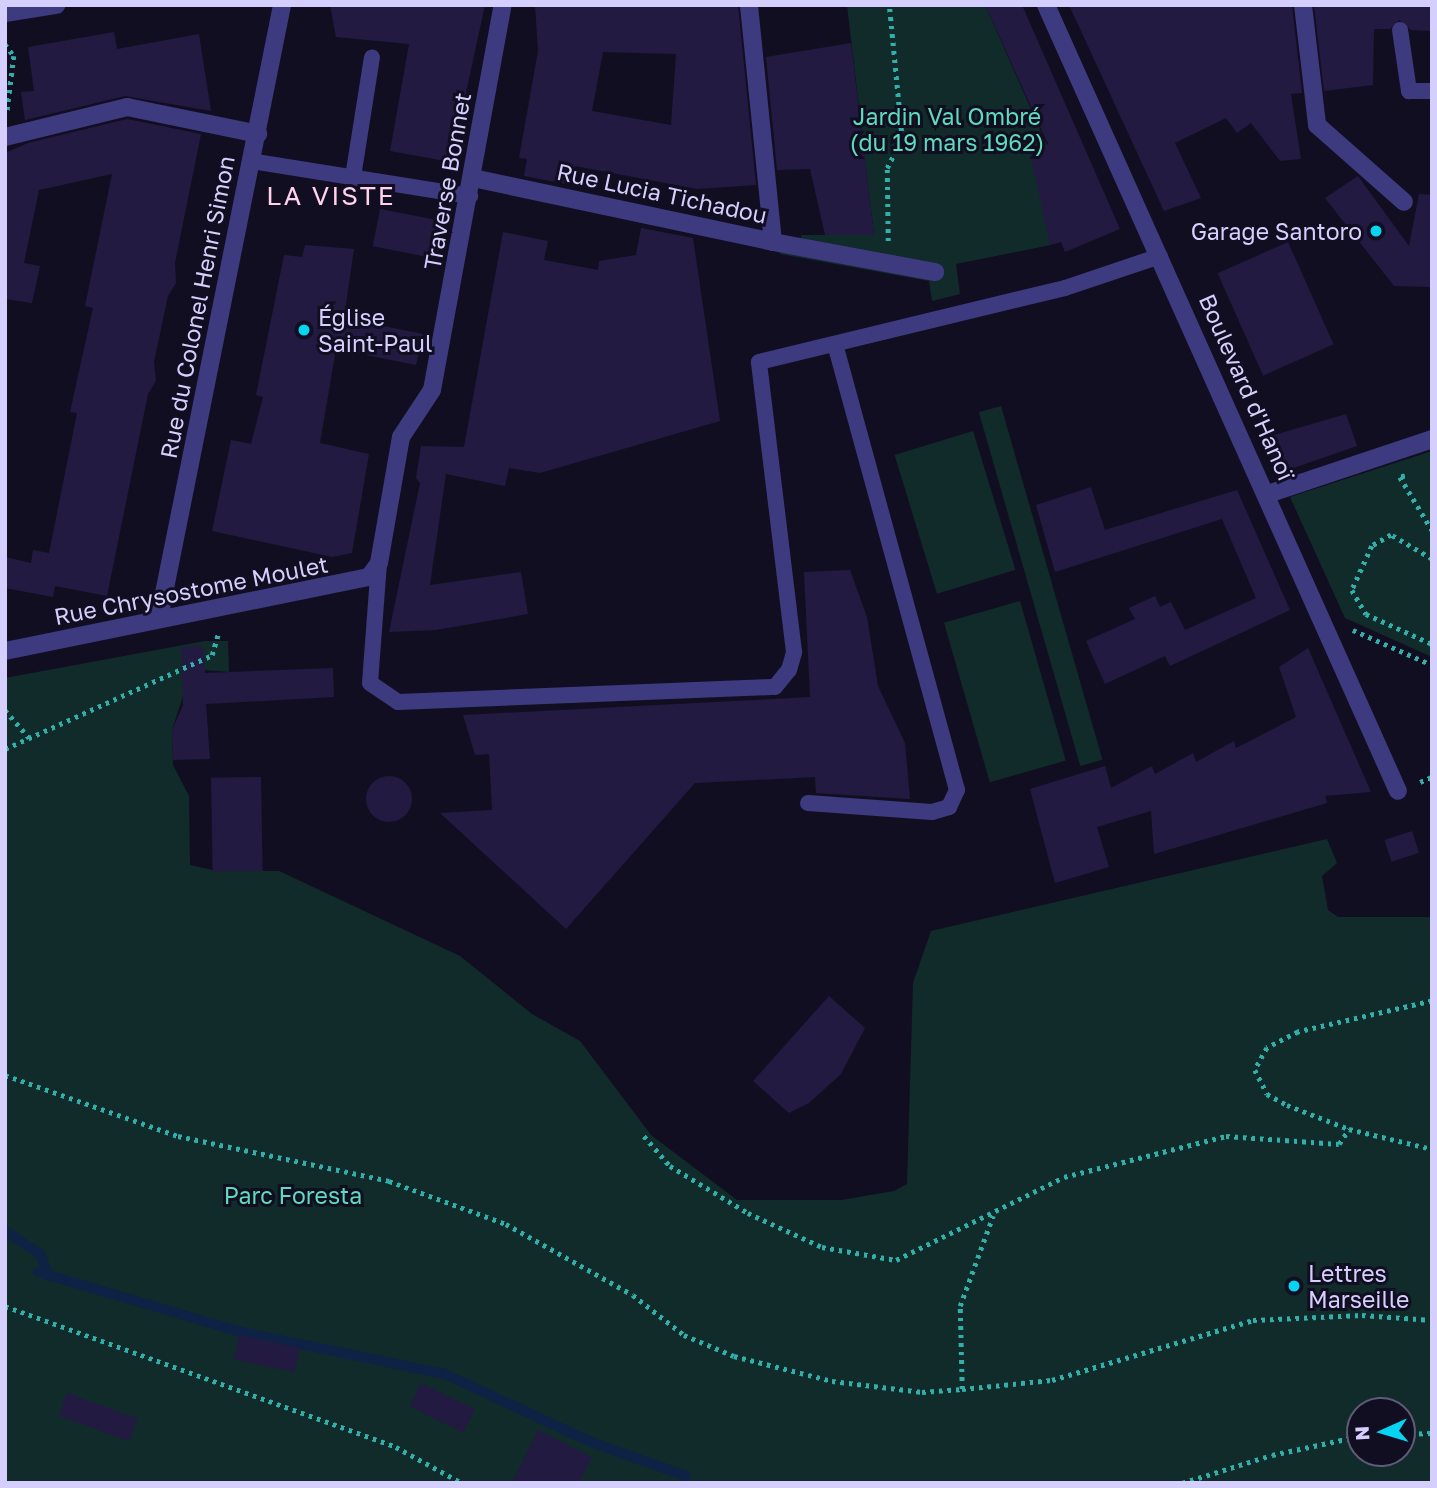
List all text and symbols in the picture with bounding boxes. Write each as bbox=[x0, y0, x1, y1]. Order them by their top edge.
street label: Traverse Bonnet bbox=[418, 90, 476, 272]
park label: Jardin Val Ombré (du 19 mars 1962) bbox=[850, 102, 1044, 156]
street label: Rue du Colonel Henri Simon bbox=[154, 153, 240, 461]
street label: Rue Lucia Tichadou bbox=[554, 157, 770, 229]
district label: LA VISTE bbox=[267, 180, 395, 212]
place label: Garage Santoro bbox=[1191, 217, 1362, 245]
marker: Garage Santoro bbox=[1368, 223, 1384, 239]
street label: Boulevard d'Hanoï bbox=[1194, 290, 1300, 484]
place label: Église Saint-Paul bbox=[318, 303, 432, 357]
marker: Église Saint-Paul bbox=[296, 322, 312, 338]
street label: Rue Chrysostome Moulet bbox=[52, 550, 330, 630]
park label: Parc Foresta bbox=[224, 1181, 362, 1209]
place label: Lettres Marseille bbox=[1308, 1259, 1409, 1313]
marker: Lettres Marseille bbox=[1286, 1278, 1302, 1294]
north arrow bbox=[1346, 1397, 1416, 1467]
text: N bbox=[1350, 1425, 1374, 1441]

